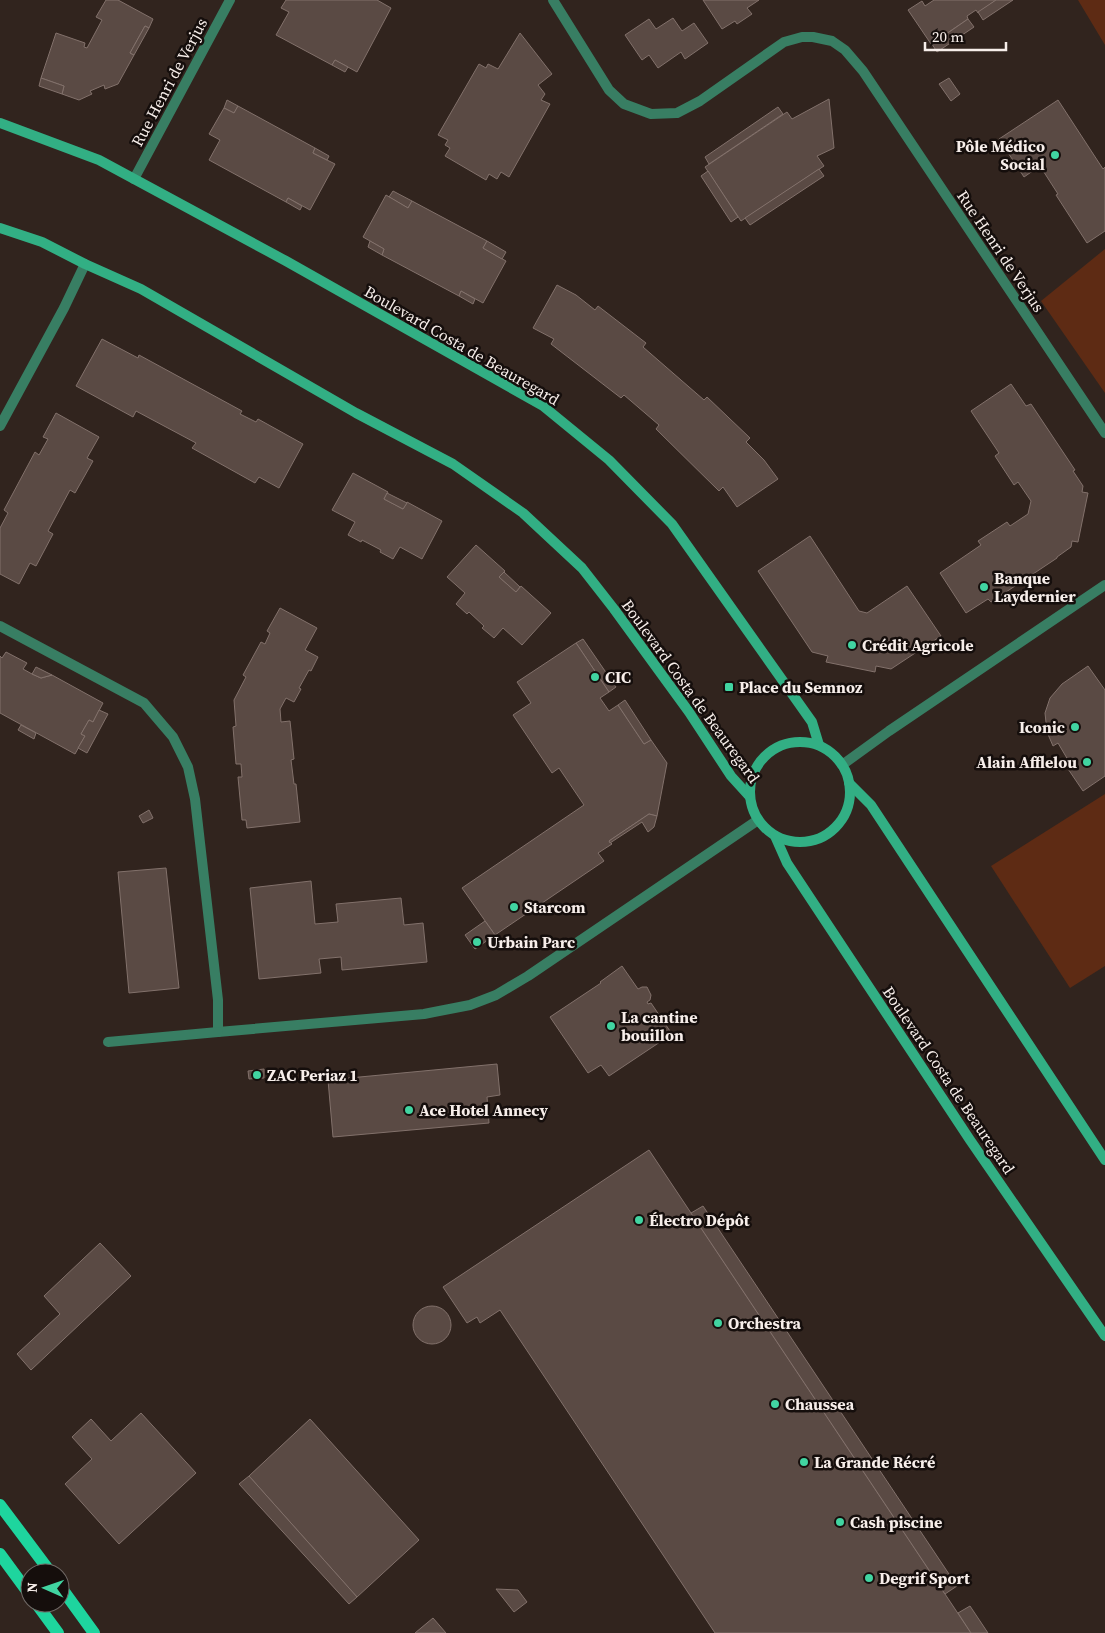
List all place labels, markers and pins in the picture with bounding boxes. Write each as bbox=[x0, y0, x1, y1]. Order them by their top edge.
place label: Pôle Médico Social bbox=[956, 135, 1045, 175]
marker: Pôle Médico Social bbox=[1049, 149, 1061, 161]
place label: Banque Laydernier bbox=[994, 567, 1076, 607]
marker: Banque Laydernier bbox=[978, 581, 990, 593]
place label: Crédit Agricole bbox=[862, 634, 974, 656]
marker: Crédit Agricole bbox=[846, 639, 858, 651]
place label: CIC bbox=[605, 666, 631, 688]
marker: CIC bbox=[589, 671, 601, 683]
place label: Place du Semnoz bbox=[739, 676, 863, 698]
marker: Place du Semnoz bbox=[723, 681, 735, 693]
place label: Iconic bbox=[1019, 716, 1065, 738]
marker: Iconic bbox=[1069, 721, 1081, 733]
place label: Alain Afflelou bbox=[976, 751, 1077, 773]
marker: Alain Afflelou bbox=[1081, 756, 1093, 768]
place label: Starcom bbox=[524, 896, 586, 918]
marker: Starcom bbox=[508, 901, 520, 913]
place label: Urbain Parc bbox=[487, 931, 575, 953]
marker: Urbain Parc bbox=[471, 936, 483, 948]
place label: La cantine bouillon bbox=[621, 1006, 698, 1046]
marker: La cantine bouillon bbox=[605, 1020, 617, 1032]
place label: ZAC Periaz 1 bbox=[267, 1064, 358, 1086]
marker: ZAC Periaz 1 bbox=[251, 1069, 263, 1081]
place label: Ace Hotel Annecy bbox=[419, 1099, 548, 1121]
marker: Ace Hotel Annecy bbox=[403, 1104, 415, 1116]
place label: Électro Dépôt bbox=[649, 1209, 750, 1231]
marker: Électro Dépôt bbox=[633, 1214, 645, 1226]
place label: Orchestra bbox=[728, 1312, 801, 1334]
marker: Orchestra bbox=[712, 1317, 724, 1329]
place label: Chaussea bbox=[785, 1393, 855, 1415]
marker: Chaussea bbox=[769, 1398, 781, 1410]
place label: La Grande Récré bbox=[814, 1451, 935, 1473]
marker: La Grande Récré bbox=[798, 1456, 810, 1468]
place label: Cash piscine bbox=[850, 1511, 942, 1533]
marker: Cash piscine bbox=[834, 1516, 846, 1528]
place label: Degrif Sport bbox=[879, 1567, 970, 1589]
marker: Degrif Sport bbox=[863, 1572, 875, 1584]

